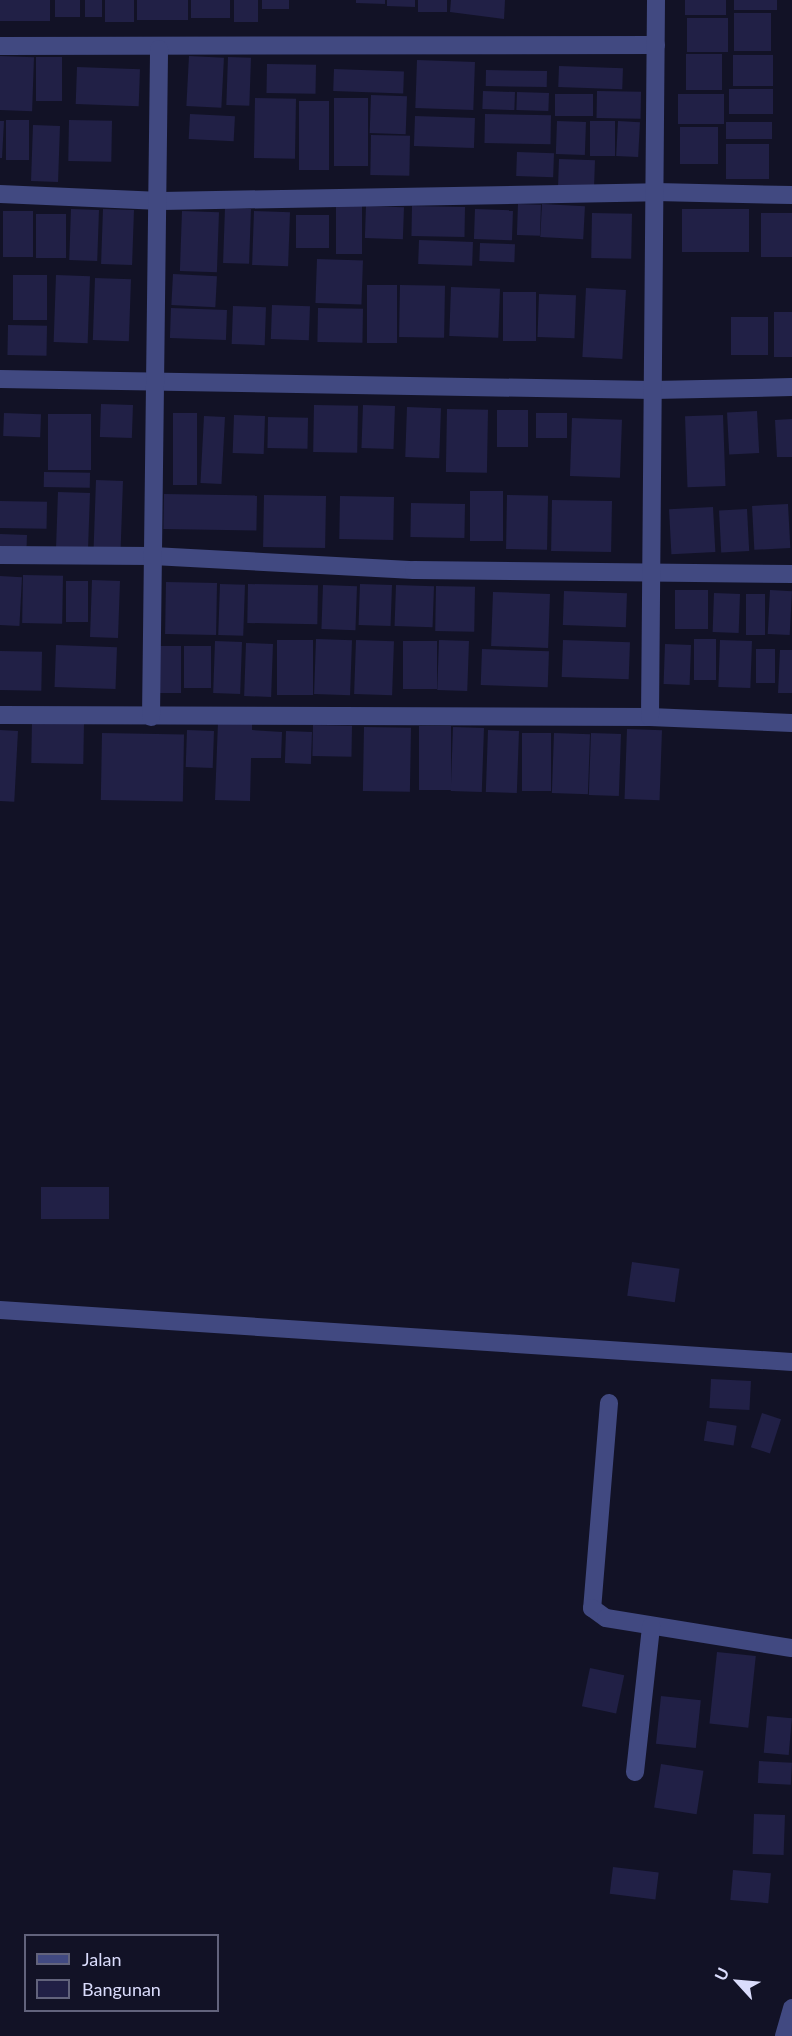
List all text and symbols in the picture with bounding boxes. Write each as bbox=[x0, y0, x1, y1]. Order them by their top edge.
legend bbox=[24, 1934, 219, 2012]
text: Jalan bbox=[82, 1948, 121, 1970]
north arrow bbox=[708, 1952, 768, 2012]
text: U bbox=[710, 1964, 733, 1983]
text: Bangunan bbox=[82, 1978, 161, 2000]

